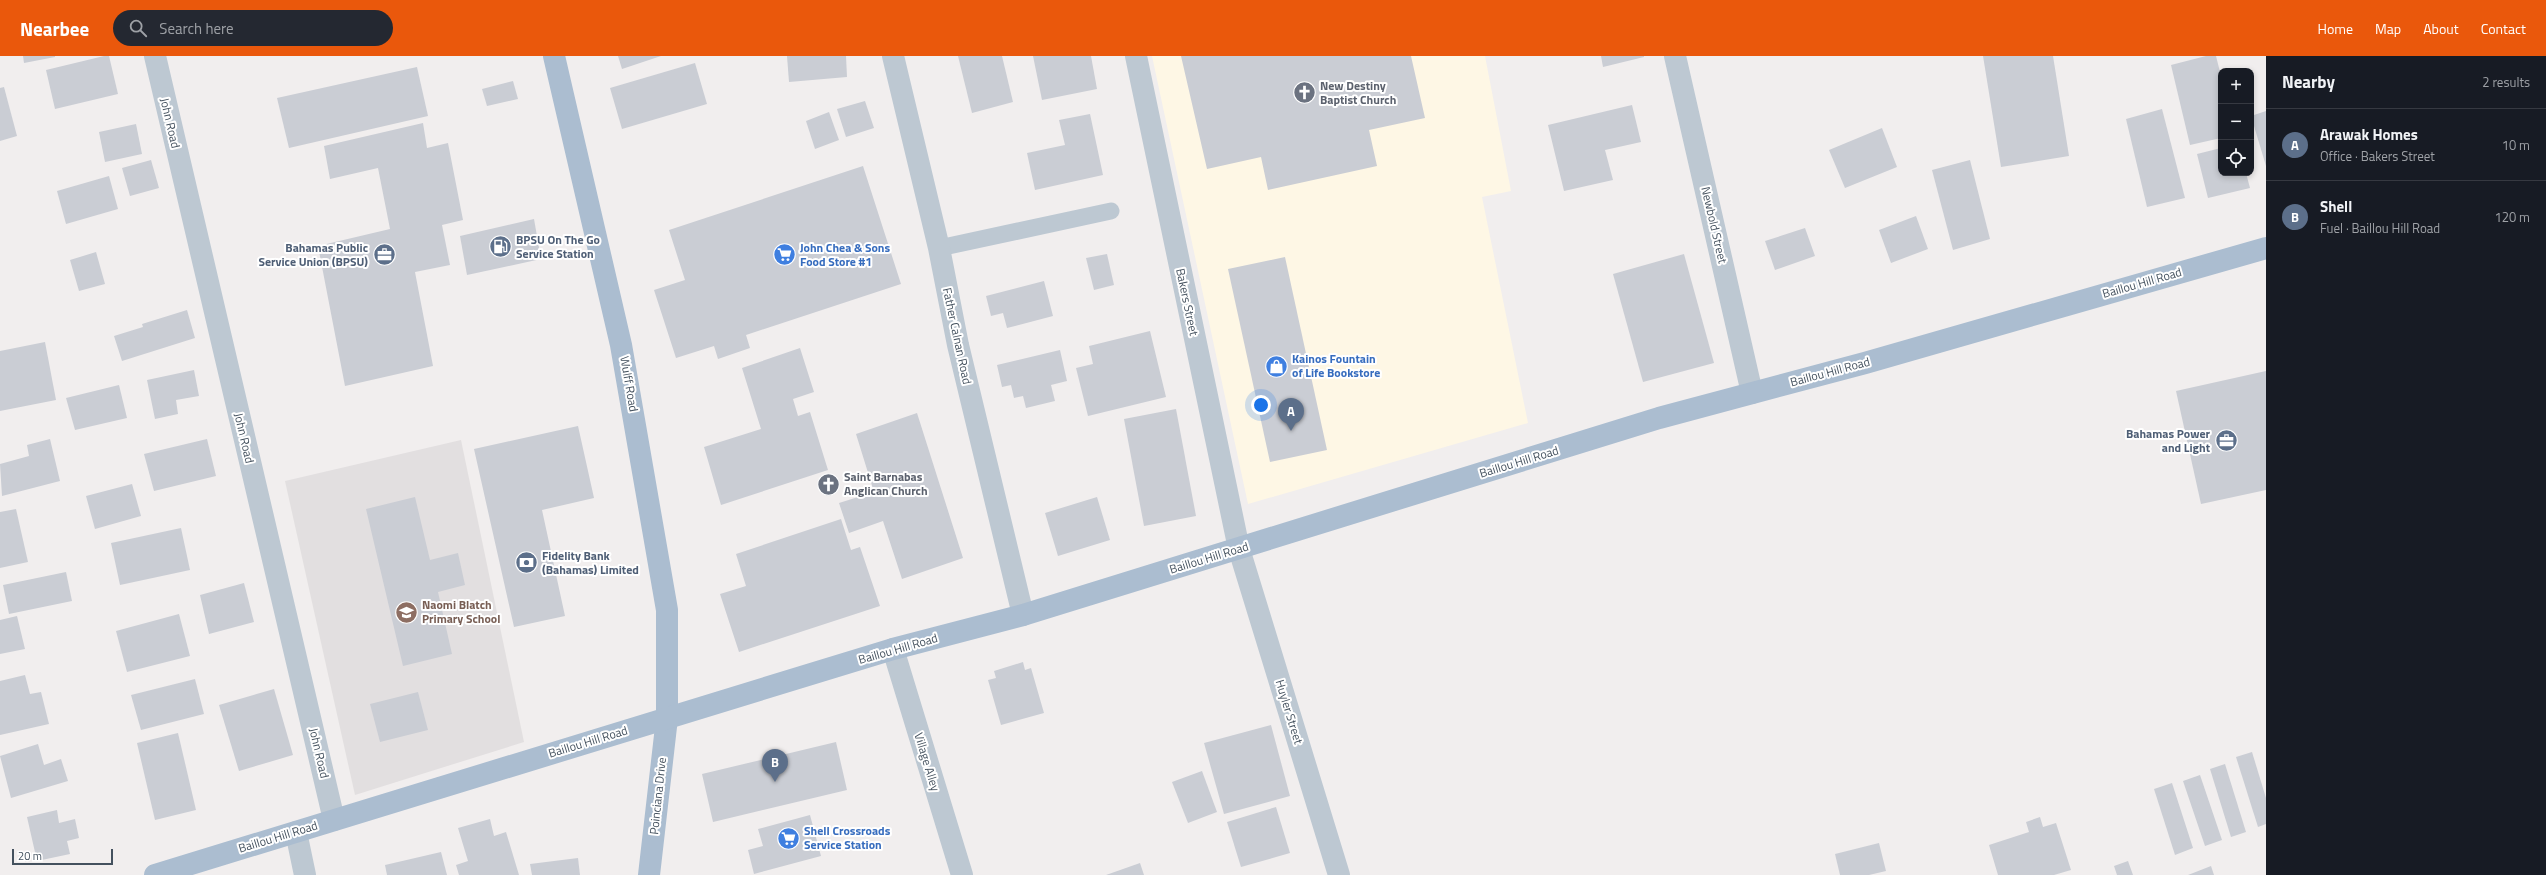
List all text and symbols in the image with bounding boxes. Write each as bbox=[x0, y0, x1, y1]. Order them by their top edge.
search box bbox=[113, 10, 393, 46]
text: Nearbee bbox=[20, 14, 89, 43]
icon: search bbox=[127, 17, 149, 39]
text: Search here bbox=[159, 17, 234, 40]
text: Home bbox=[2318, 18, 2353, 39]
text: Map bbox=[2375, 18, 2401, 39]
text: About bbox=[2423, 18, 2459, 39]
text: Contact bbox=[2481, 18, 2526, 39]
map controls bbox=[2218, 68, 2254, 176]
button: + bbox=[2218, 68, 2254, 104]
text: Nearby bbox=[2282, 69, 2335, 95]
text: 2 results bbox=[2482, 72, 2530, 92]
place label: New Destiny Baptist Church bbox=[1320, 76, 1396, 109]
church icon: New Destiny Baptist Church bbox=[1292, 80, 1318, 106]
street label: John Road bbox=[155, 96, 186, 150]
button: − bbox=[2218, 104, 2254, 140]
text: Arawak Homes bbox=[2320, 123, 2418, 146]
text: A bbox=[2291, 135, 2299, 155]
text: 10 m bbox=[2502, 135, 2530, 155]
button: locate bbox=[2218, 140, 2254, 176]
text: Office · Bakers Street bbox=[2320, 146, 2435, 166]
street label: Newbold Street bbox=[1696, 184, 1733, 266]
text: Shell bbox=[2320, 195, 2352, 218]
text: B bbox=[2291, 207, 2299, 227]
text: 120 m bbox=[2494, 207, 2530, 227]
text: Fuel · Baillou Hill Road bbox=[2320, 218, 2440, 238]
place label: BPSU On The Go Service Station bbox=[516, 230, 600, 263]
fuel station icon: BPSU On The Go Service Station bbox=[487, 234, 513, 260]
place label: Bahamas Public Service Union (BPSU) bbox=[258, 238, 368, 271]
place label: John Chea & Sons Food Store #1 bbox=[800, 238, 891, 271]
office icon: Bahamas Public Service Union (BPSU) bbox=[371, 242, 397, 268]
supermarket icon: John Chea & Sons Food Store #1 bbox=[771, 242, 797, 268]
street label: Baillou Hill Road bbox=[2100, 262, 2184, 303]
street label: Bakers Street bbox=[1171, 266, 1204, 338]
street label: Father Calnan Road bbox=[938, 286, 977, 386]
place label: Kainos Fountain of Life Bookstore bbox=[1292, 349, 1380, 382]
street label: Baillou Hill Road bbox=[1788, 352, 1872, 391]
shop icon: Kainos Fountain of Life Bookstore bbox=[1264, 353, 1290, 379]
street label: Wulff Road bbox=[615, 355, 644, 413]
your location bbox=[1251, 395, 1271, 415]
pin: A bbox=[1278, 398, 1304, 431]
street label: John Road bbox=[229, 411, 260, 465]
place label: Bahamas Power and Light bbox=[2126, 424, 2211, 457]
office icon: Bahamas Power and Light bbox=[2213, 428, 2239, 454]
street label: Baillou Hill Road bbox=[1477, 440, 1561, 483]
place label: Saint Barnabas Anglican Church bbox=[844, 467, 928, 500]
church icon: Saint Barnabas Anglican Church bbox=[815, 471, 841, 497]
street label: Baillou Hill Road bbox=[1167, 536, 1251, 579]
place label: Fidelity Bank (Bahamas) Limited bbox=[542, 546, 639, 579]
bank icon: Fidelity Bank (Bahamas) Limited bbox=[514, 550, 540, 576]
place label: Naomi Blatch Primary School bbox=[422, 595, 500, 628]
school or university icon: Naomi Blatch Primary School bbox=[393, 599, 419, 625]
street label: Baillou Hill Road bbox=[856, 628, 940, 669]
street label: Huyler Street bbox=[1271, 677, 1309, 747]
street label: Baillou Hill Road bbox=[546, 720, 630, 763]
street label: John Road bbox=[304, 726, 335, 780]
street label: Village Alley bbox=[910, 730, 945, 794]
pin: B bbox=[762, 749, 788, 782]
street label: Poinciana Drive bbox=[644, 756, 671, 836]
street label: Baillou Hill Road bbox=[236, 815, 320, 858]
place label: Shell Crossroads Service Station bbox=[804, 821, 891, 854]
supermarket icon: Shell Crossroads Service Station bbox=[775, 825, 801, 851]
scale bar bbox=[12, 847, 113, 866]
text: 20 m bbox=[18, 848, 42, 864]

